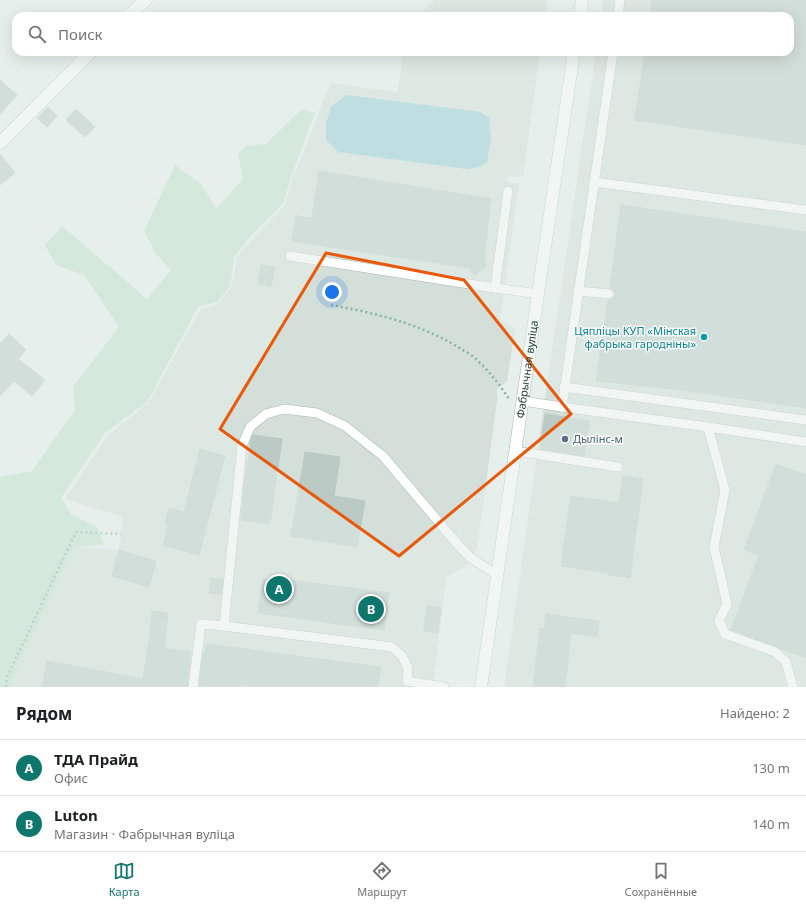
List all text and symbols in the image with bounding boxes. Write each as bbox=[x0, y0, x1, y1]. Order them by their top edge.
search box bbox=[12, 12, 794, 56]
icon: search bbox=[26, 23, 48, 45]
text: Поиск bbox=[58, 24, 103, 44]
your location bbox=[322, 282, 342, 302]
street label: Фабрычная вуліца bbox=[512, 319, 541, 419]
place label: Цяпліцы КУП «Мінская фабрыка гародніны» bbox=[574, 323, 696, 351]
marker: Цяпліцы КУП «Мінская фабрыка гародніны» bbox=[699, 332, 709, 342]
place label: Дылінс-м bbox=[573, 431, 623, 446]
marker: Дылінс-м bbox=[560, 434, 570, 444]
pin: A bbox=[266, 574, 292, 604]
pin: B bbox=[358, 594, 384, 624]
text: Рядом bbox=[16, 702, 72, 725]
text: Найдено: 2 bbox=[720, 704, 790, 722]
text: ТДА Прайд bbox=[54, 749, 138, 769]
text: A bbox=[25, 759, 34, 777]
text: 130 m bbox=[752, 759, 790, 777]
text: Офис bbox=[54, 769, 88, 787]
text: Luton bbox=[54, 805, 98, 825]
text: B bbox=[25, 815, 33, 833]
text: 140 m bbox=[752, 815, 790, 833]
text: Магазин · Фабрычная вуліца bbox=[54, 825, 235, 843]
tab: Карта bbox=[109, 860, 140, 899]
tab: Маршрут bbox=[357, 860, 407, 899]
tab: Сохранённые bbox=[625, 860, 697, 899]

